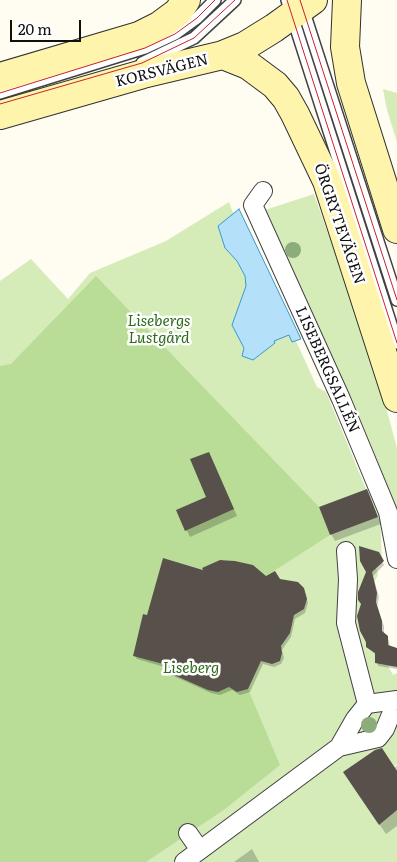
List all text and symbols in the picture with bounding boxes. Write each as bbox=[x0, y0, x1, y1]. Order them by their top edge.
scale bar bbox=[12, 10, 84, 42]
text: 20 m bbox=[18, 17, 52, 40]
street label: KORSVÄGEN bbox=[114, 51, 210, 91]
street label: ÖRGRYTEVÄGEN bbox=[310, 161, 368, 287]
street label: LISEBERGSALLÉN bbox=[291, 304, 363, 436]
park label: Lisebergs Lustgård bbox=[128, 313, 190, 348]
park label: Liseberg bbox=[163, 660, 219, 678]

